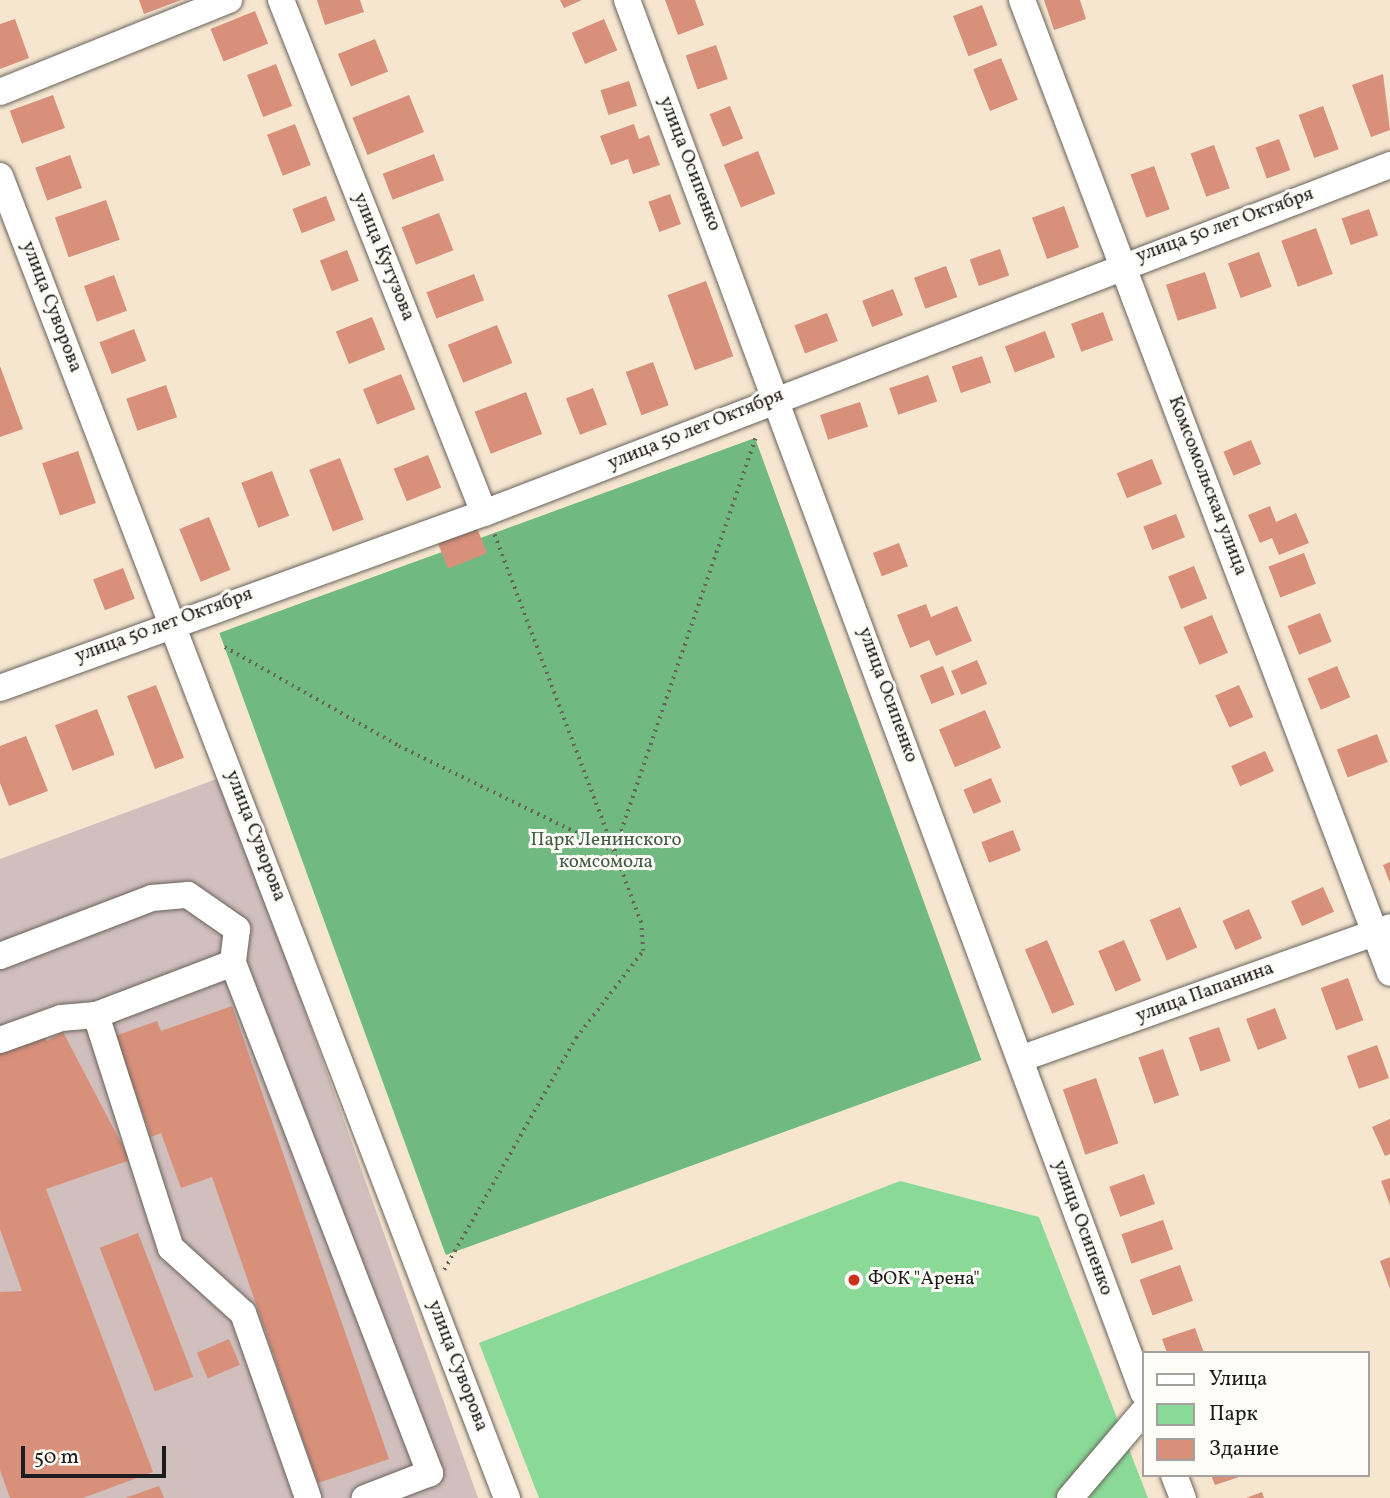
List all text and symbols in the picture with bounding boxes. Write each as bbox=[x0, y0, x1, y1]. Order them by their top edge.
street label: улица Осипенко bbox=[653, 94, 725, 234]
street label: улица 50 лет Октября bbox=[1133, 183, 1317, 269]
street label: улица Кутузова bbox=[347, 190, 419, 324]
street label: улица Суворова bbox=[16, 238, 86, 376]
street label: улица 50 лет Октября bbox=[605, 384, 787, 476]
street label: Комсомольская улица bbox=[1162, 393, 1252, 579]
street label: улица 50 лет Октября bbox=[72, 583, 256, 669]
street label: улица Осипенко bbox=[852, 624, 922, 766]
street label: улица Суворова bbox=[220, 767, 290, 905]
park label: Парк Ленинского комсомола bbox=[530, 830, 682, 874]
street label: улица Папанина bbox=[1133, 957, 1277, 1029]
street label: улица Осипенко bbox=[1047, 1157, 1117, 1299]
place label: ФОК "Арена" bbox=[868, 1269, 980, 1291]
marker: ФОК "Арена" bbox=[846, 1272, 862, 1288]
street label: улица Суворова bbox=[422, 1297, 492, 1435]
legend bbox=[1142, 1351, 1369, 1477]
text: Улица bbox=[1209, 1365, 1267, 1394]
text: Парк bbox=[1209, 1400, 1258, 1429]
scale bar bbox=[24, 1432, 170, 1476]
text: Здание bbox=[1209, 1435, 1279, 1464]
text: 50 m bbox=[34, 1443, 79, 1472]

